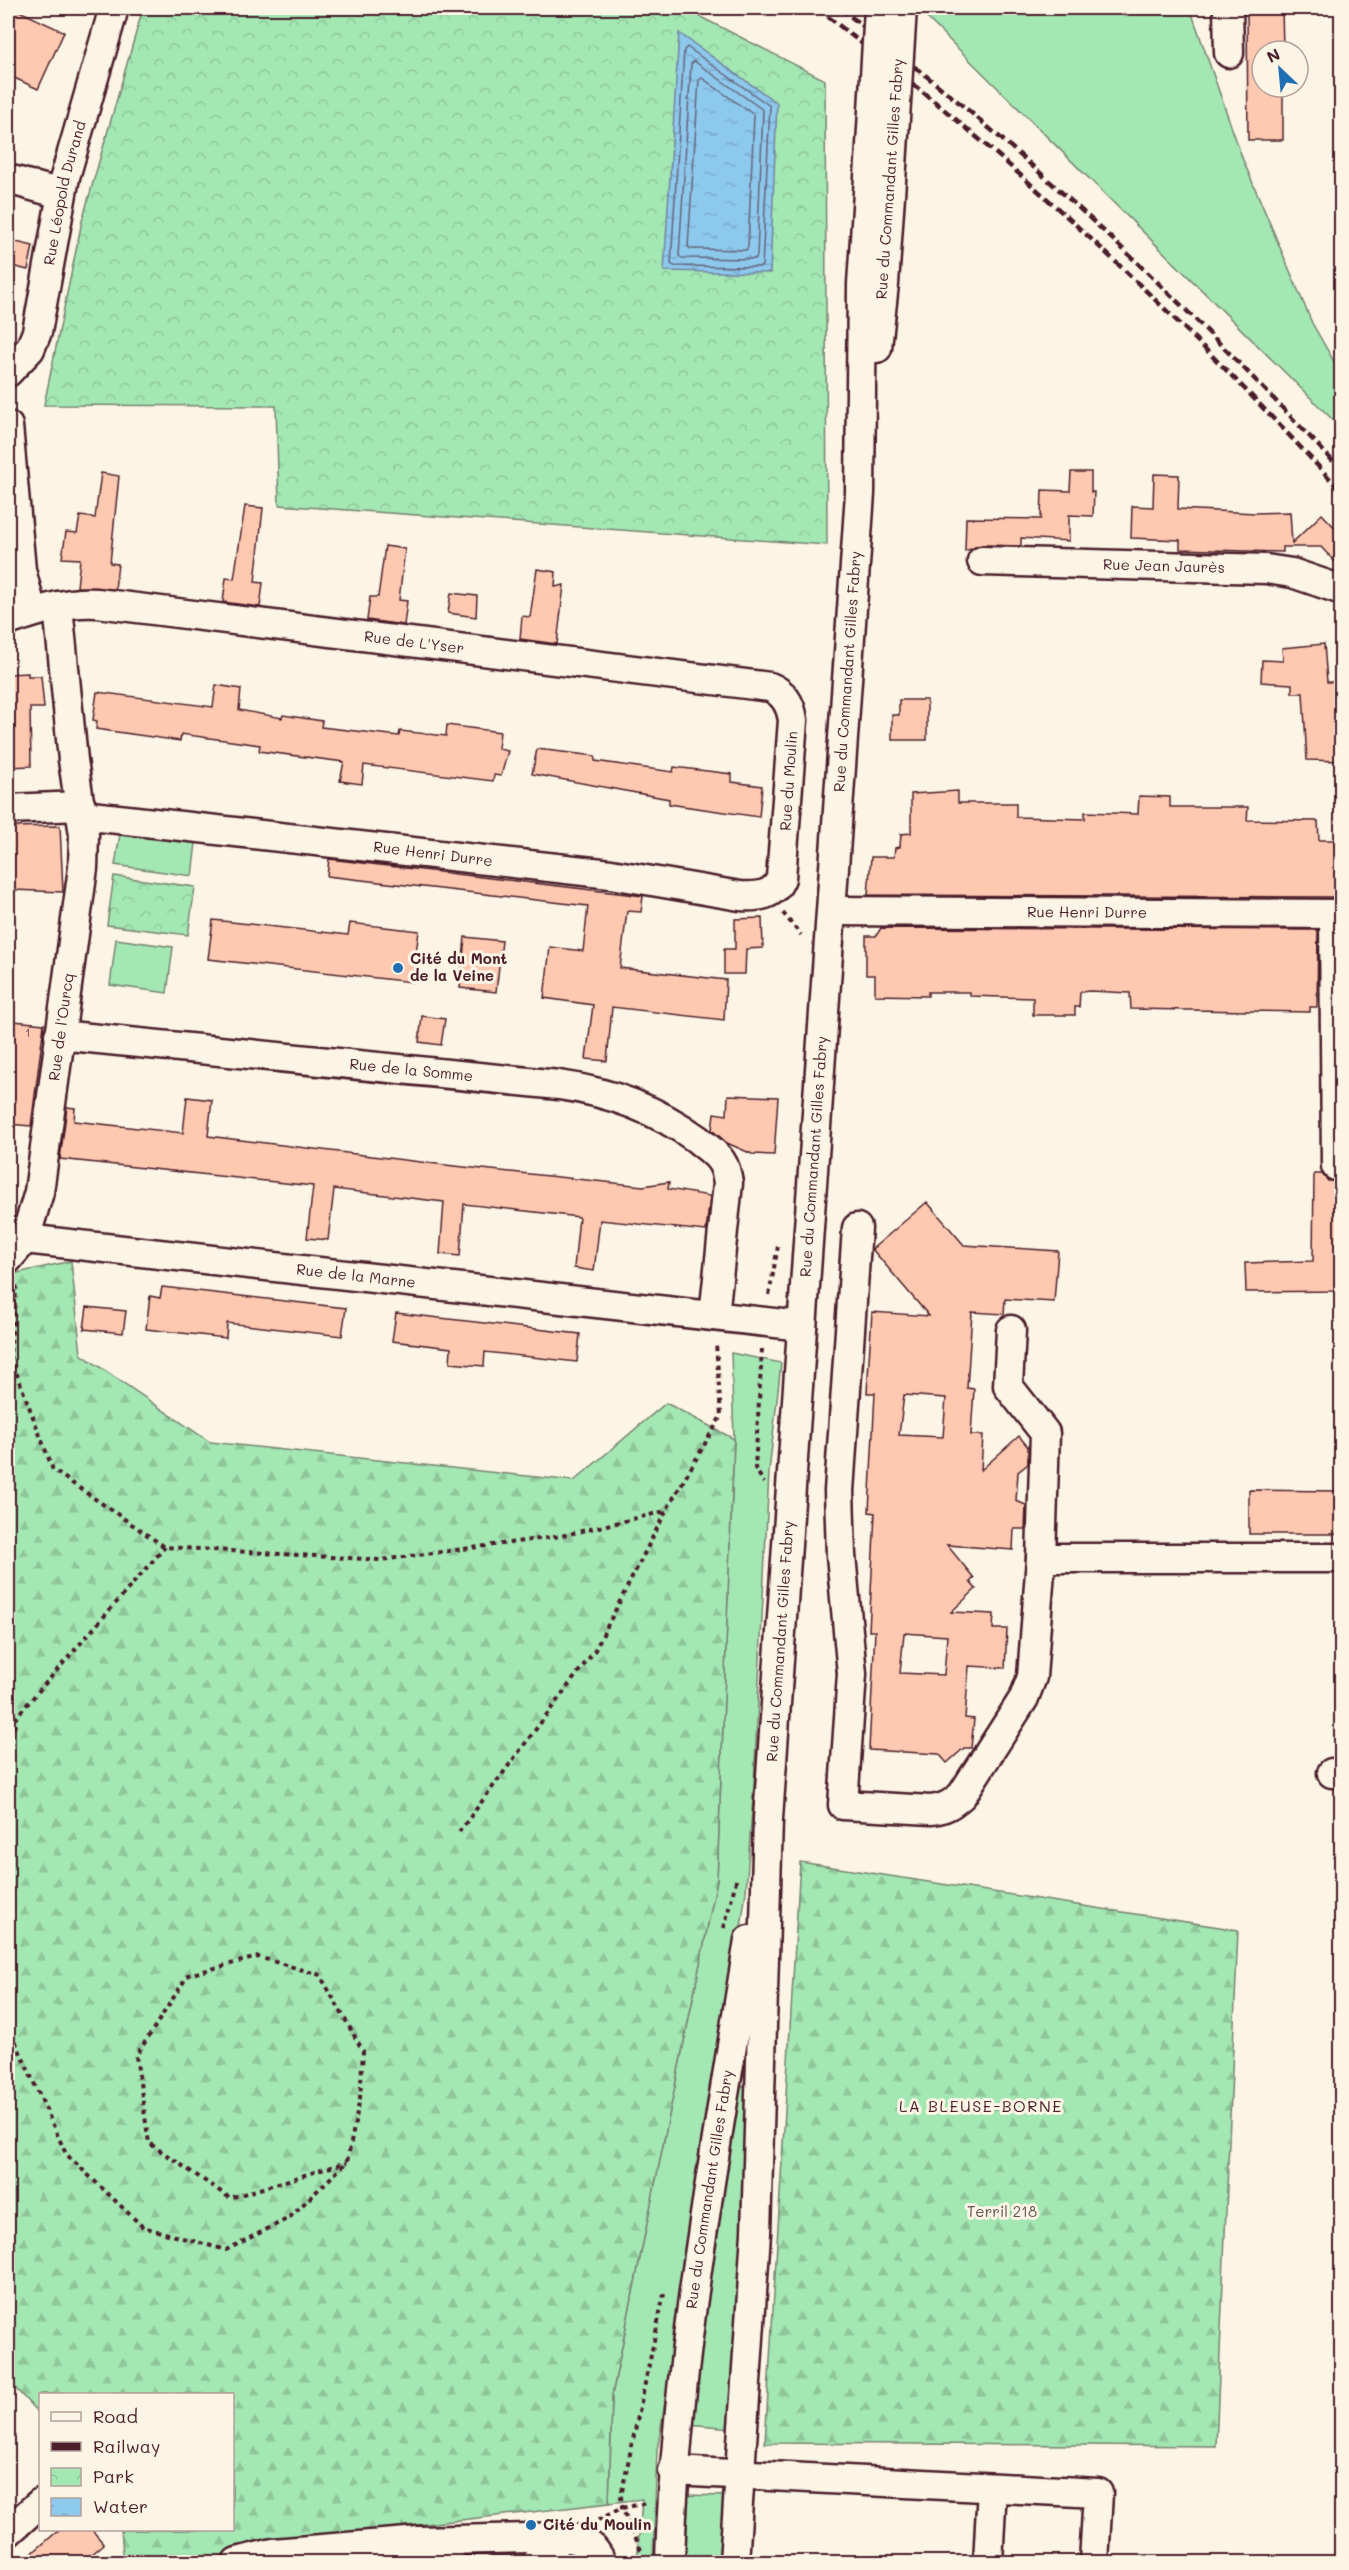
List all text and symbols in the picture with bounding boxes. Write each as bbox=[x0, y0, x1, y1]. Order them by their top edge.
north arrow bbox=[1250, 39, 1310, 99]
text: N bbox=[1263, 43, 1283, 67]
street label: Rue du Commandant Gilles Fabry bbox=[871, 58, 907, 300]
street label: Rue Léopold Durand bbox=[38, 118, 90, 267]
street label: Rue du Commandant Gilles Fabry bbox=[828, 550, 865, 793]
street label: Rue Jean Jaurès bbox=[1103, 553, 1225, 577]
street label: Rue de L'Yser bbox=[363, 625, 465, 658]
street label: Rue du Moulin bbox=[775, 730, 801, 832]
street label: Rue Henri Durre bbox=[372, 836, 494, 870]
street label: Rue Henri Durre bbox=[1027, 901, 1147, 922]
place label: Cité du Mont de la Veine bbox=[410, 948, 508, 985]
marker: Cité du Mont de la Veine bbox=[391, 961, 405, 975]
street label: Rue de l'Ourcq bbox=[43, 971, 78, 1082]
house number: 1 bbox=[25, 1024, 31, 1040]
street label: Rue du Commandant Gilles Fabry bbox=[795, 1035, 831, 1278]
street label: Rue de la Somme bbox=[349, 1053, 474, 1085]
street label: Rue de la Marne bbox=[295, 1258, 417, 1292]
street label: Rue du Commandant Gilles Fabry bbox=[761, 1520, 798, 1763]
street label: Rue du Commandant Gilles Fabry bbox=[681, 2068, 737, 2310]
district label: LA BLEUSE-BORNE bbox=[899, 2095, 1063, 2116]
park label: Terril 218 bbox=[967, 2201, 1037, 2221]
legend bbox=[39, 2393, 234, 2531]
text: Road bbox=[93, 2404, 138, 2428]
text: Railway bbox=[93, 2434, 160, 2458]
text: Park bbox=[93, 2464, 134, 2488]
text: Water bbox=[93, 2494, 148, 2518]
place label: Cité du Moulin bbox=[543, 2514, 651, 2534]
marker: Cité du Moulin bbox=[524, 2518, 538, 2532]

